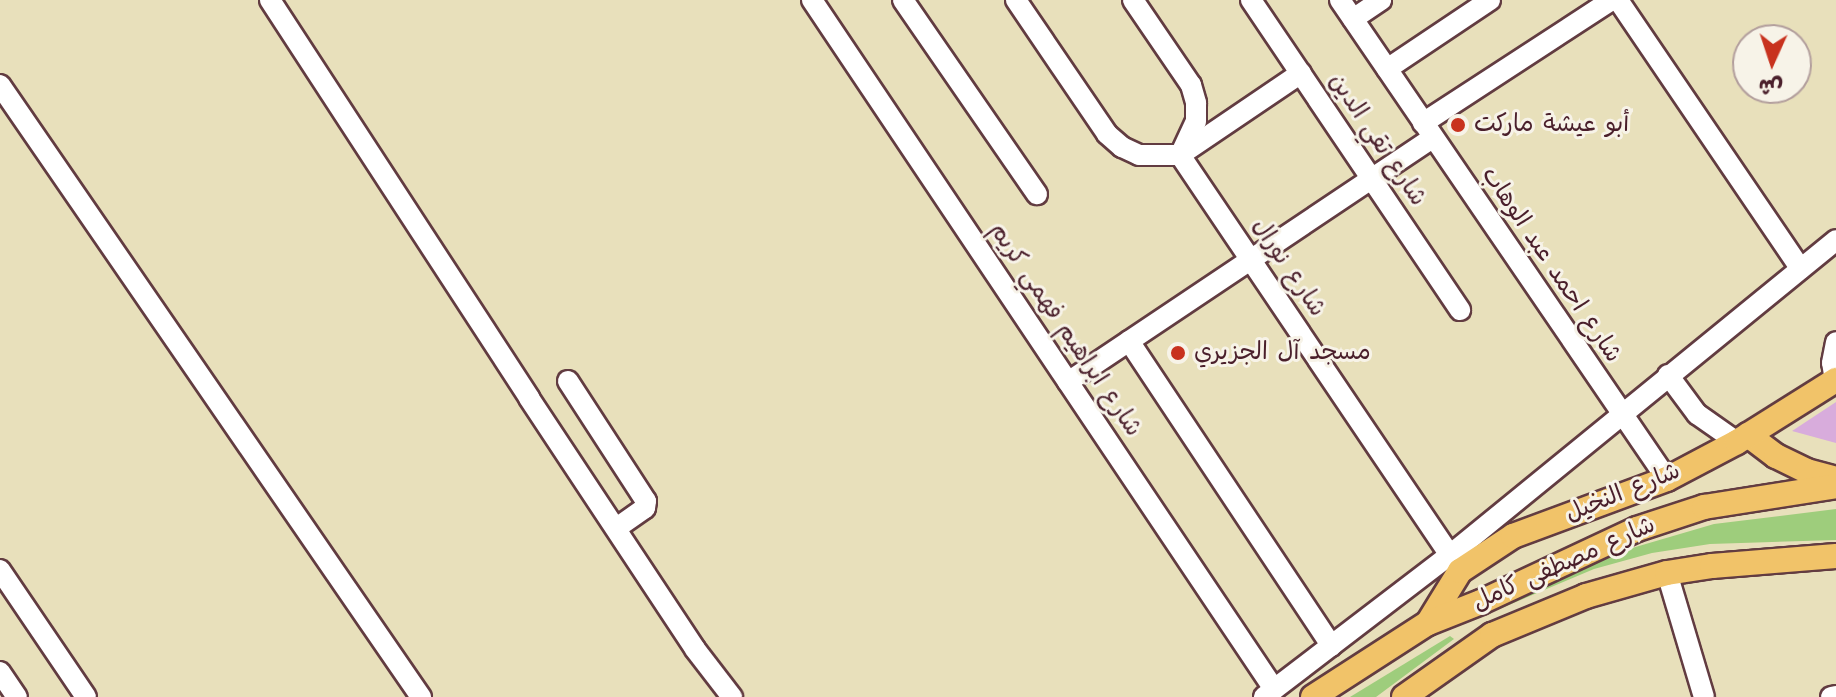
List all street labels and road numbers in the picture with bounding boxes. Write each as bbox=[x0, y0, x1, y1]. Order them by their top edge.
street label: شارع تقي الدين bbox=[1322, 68, 1432, 212]
street label: شارع احمد عبد الوهاب bbox=[1475, 162, 1627, 368]
street label: شارع نورال bbox=[1245, 214, 1331, 322]
street label: شارع ابراهيم فهمي كريم bbox=[983, 218, 1147, 442]
street label: شارع النخيل bbox=[1561, 457, 1685, 529]
street label: شارع مصطفى كامل bbox=[1468, 511, 1660, 617]

